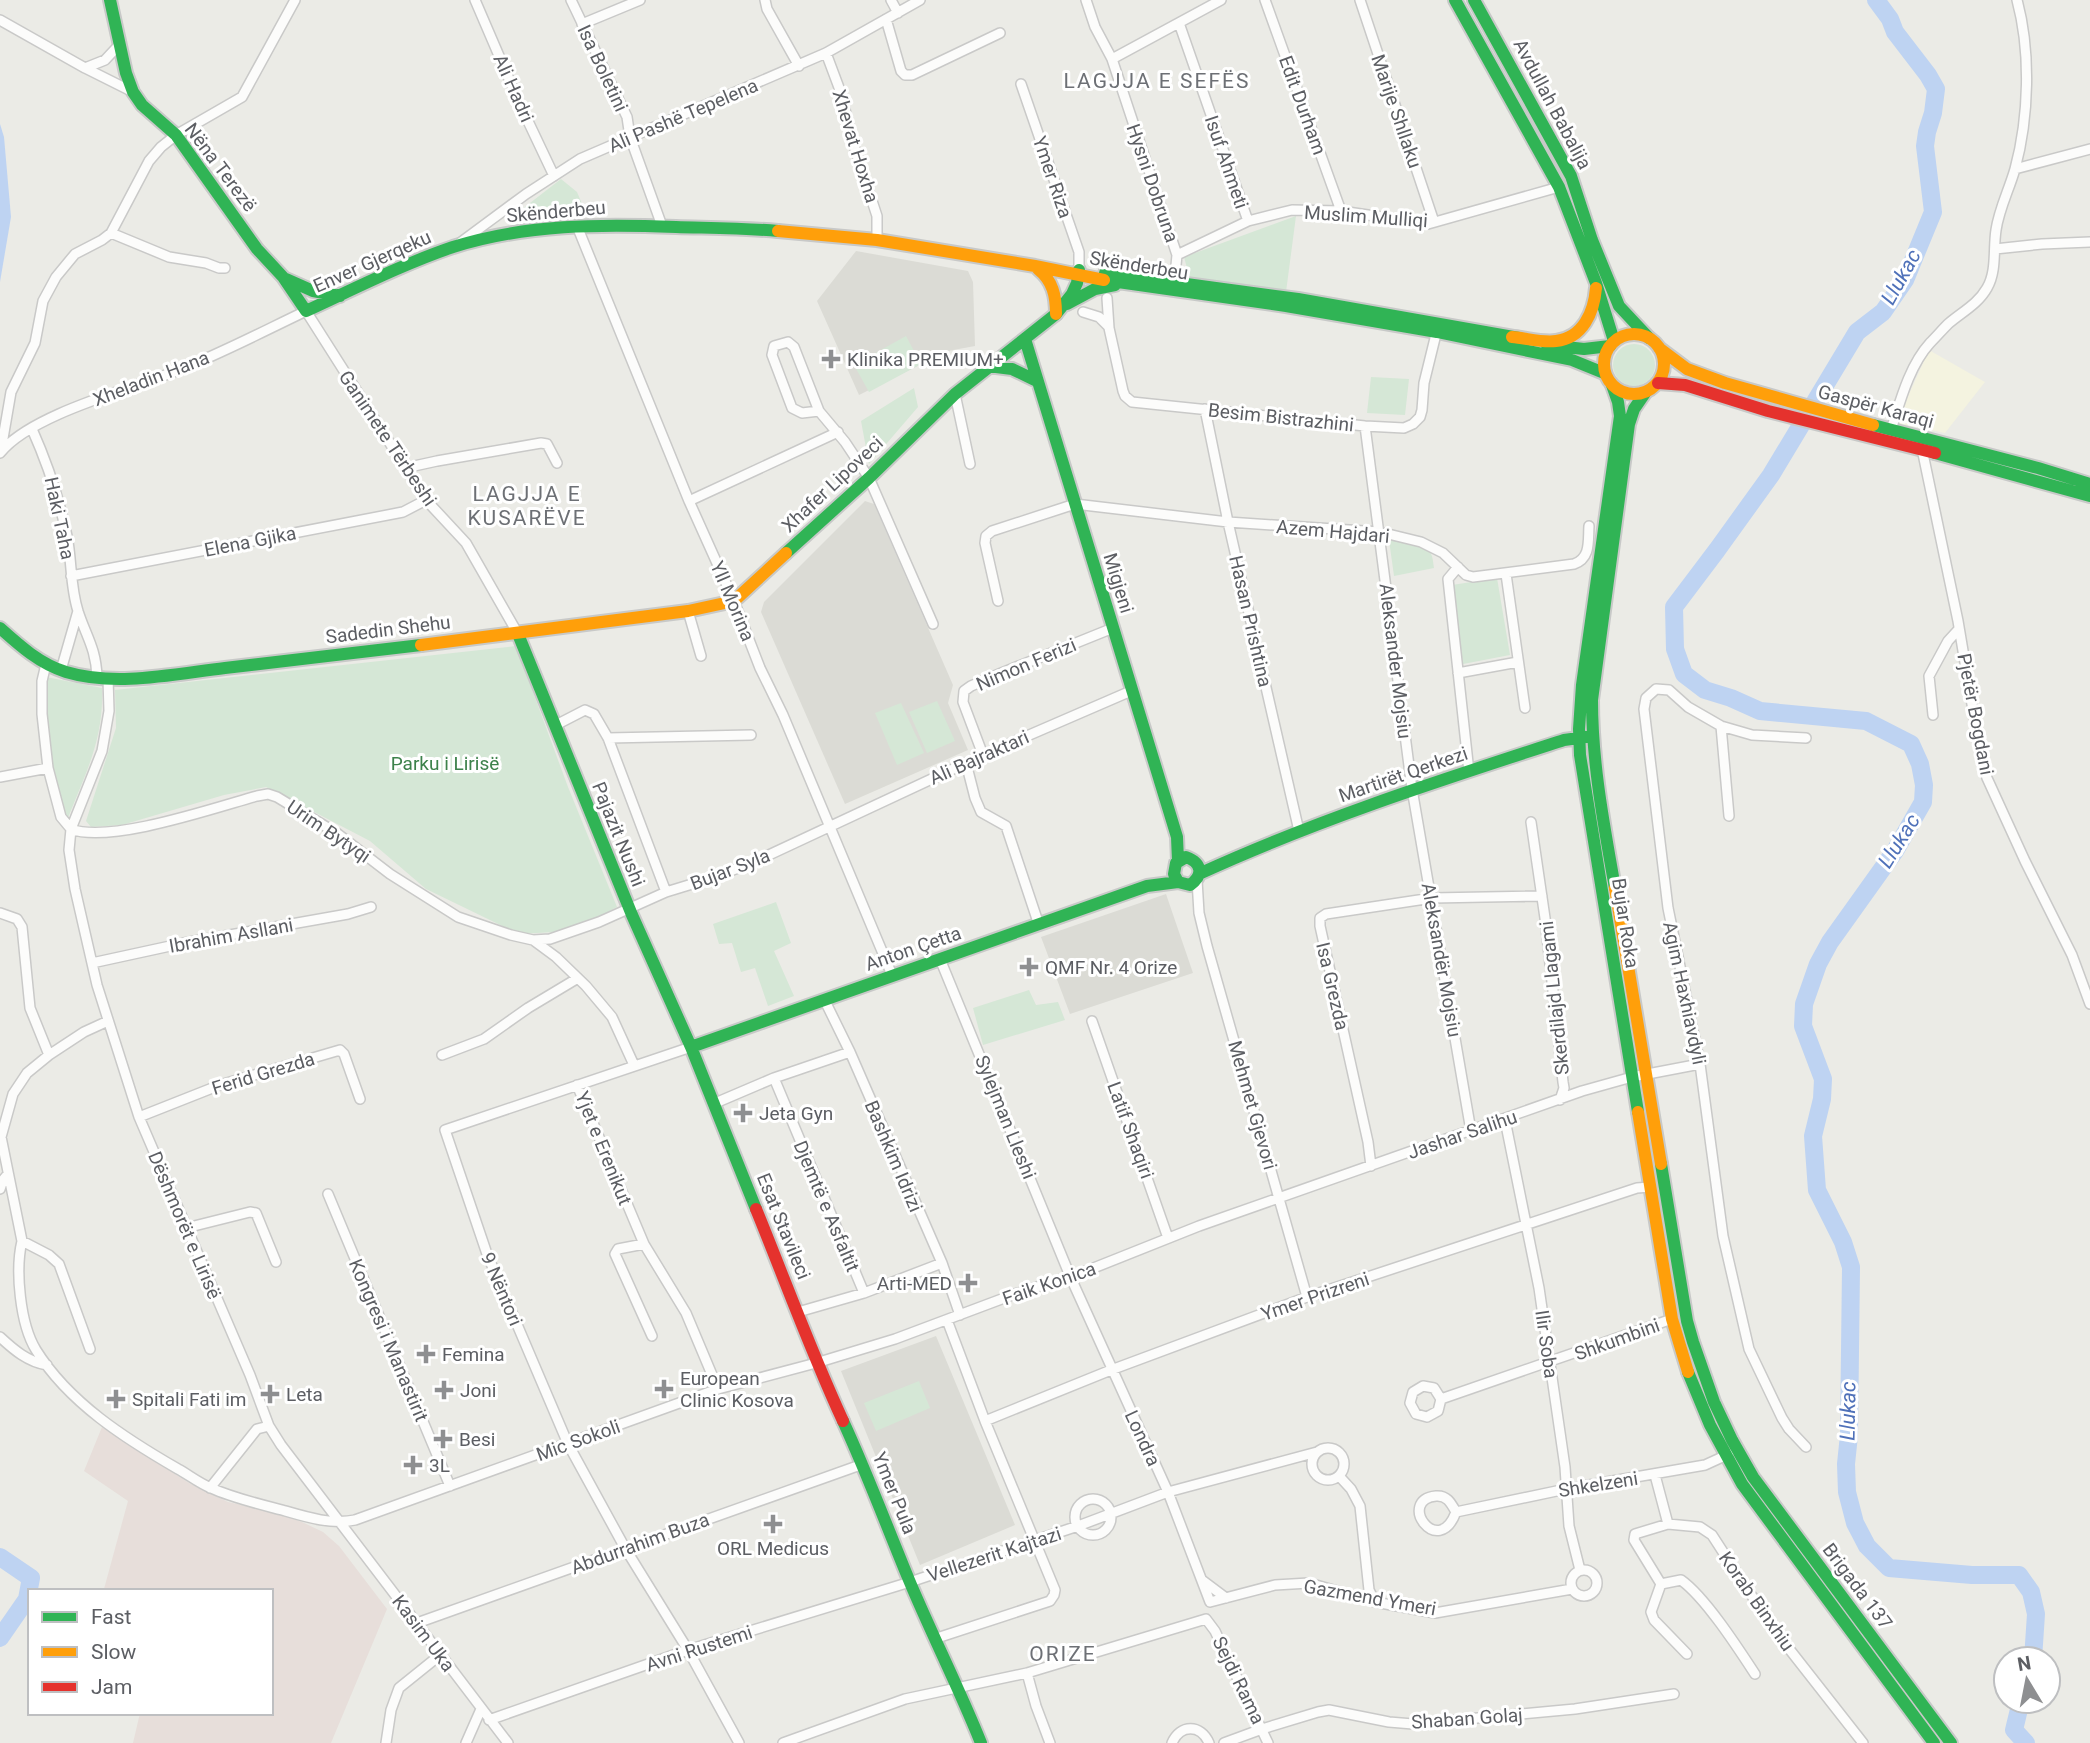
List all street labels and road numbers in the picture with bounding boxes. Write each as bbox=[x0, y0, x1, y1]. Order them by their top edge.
street label: Isa Boletini bbox=[572, 21, 633, 115]
street label: Avdullah Babalija bbox=[1509, 35, 1597, 173]
street label: Ali Hadri bbox=[488, 51, 539, 126]
street label: Marije Shllaku bbox=[1366, 51, 1427, 171]
street label: Edit Durham bbox=[1274, 52, 1331, 158]
street label: Ali Pashë Tepelena bbox=[605, 74, 761, 157]
street label: Xhevat Hoxha bbox=[827, 87, 884, 205]
street label: Isuf Ahmeti bbox=[1200, 112, 1253, 212]
street label: Nëna Terezë bbox=[180, 118, 261, 216]
street label: Hysni Dobruna bbox=[1121, 121, 1184, 245]
street label: Ymer Riza bbox=[1028, 133, 1077, 221]
street label: Skënderbeu bbox=[505, 196, 607, 227]
street label: Muslim Mulliqi bbox=[1303, 201, 1429, 232]
street label: Enver Gjerqeku bbox=[310, 225, 435, 298]
street label: Skënderbeu bbox=[1088, 246, 1190, 285]
street label: Xheladin Hana bbox=[90, 346, 213, 411]
street label: Ganimete Tërbeshi bbox=[334, 366, 441, 510]
street label: Gaspër Karaqi bbox=[1815, 380, 1936, 433]
street label: Besim Bistrazhini bbox=[1207, 398, 1355, 437]
street label: Xhafer Lipoveci bbox=[777, 432, 888, 537]
street label: Haki Taha bbox=[40, 475, 79, 562]
street label: Azem Hajdari bbox=[1275, 515, 1391, 548]
street label: Elena Gjika bbox=[202, 521, 298, 562]
street label: Migjeni bbox=[1099, 550, 1139, 616]
street label: Hasan Prishtina bbox=[1224, 553, 1277, 689]
street label: Yll Morina bbox=[705, 558, 760, 645]
street label: Aleksander Mojsiu bbox=[1375, 582, 1416, 740]
street label: Sadedin Shehu bbox=[324, 610, 452, 649]
street label: Nimon Ferizi bbox=[973, 633, 1080, 696]
street label: Pjetër Bogdani bbox=[1952, 651, 1999, 777]
street label: Ali Bajraktari bbox=[926, 725, 1033, 790]
street label: Martirët Qerkezi bbox=[1336, 742, 1471, 807]
street label: Pajazit Nushi bbox=[587, 778, 650, 890]
street label: Urim Bytyqi bbox=[282, 795, 375, 868]
street label: Bujar Syla bbox=[687, 844, 773, 895]
street label: Bujar Roka bbox=[1607, 876, 1644, 970]
street label: Aleksandër Mojsiu bbox=[1417, 881, 1466, 1039]
street label: Ibrahim Asllani bbox=[167, 913, 295, 958]
street label: Agim Haxhiavdyli bbox=[1658, 919, 1711, 1067]
street label: Skerdilajd Llagami bbox=[1535, 920, 1574, 1076]
street label: Anton Çetta bbox=[862, 921, 964, 976]
street label: Isa Grezda bbox=[1311, 940, 1354, 1032]
street label: Mehmet Gjevori bbox=[1223, 1038, 1282, 1172]
street label: Ferid Grezda bbox=[209, 1047, 317, 1100]
street label: Sylejman Lleshi bbox=[970, 1052, 1041, 1182]
street label: Latif Shaqiri bbox=[1102, 1079, 1159, 1182]
street label: Yjet e Erenikut bbox=[570, 1088, 637, 1208]
street label: Bashkim Idrizi bbox=[860, 1097, 927, 1215]
street label: Jashar Salihu bbox=[1404, 1105, 1520, 1164]
street label: Djemtë e Asfaltit bbox=[789, 1137, 865, 1275]
street label: Dëshmorët e Lirisë bbox=[143, 1148, 226, 1302]
street label: Esat Stavileci bbox=[752, 1170, 815, 1283]
street label: 9 Nëntori bbox=[476, 1249, 527, 1329]
street label: Kongresi i Manastirit bbox=[344, 1256, 433, 1425]
street label: Faik Konica bbox=[999, 1257, 1099, 1310]
street label: Ymer Prizreni bbox=[1258, 1267, 1372, 1326]
street label: Ilir Soba bbox=[1530, 1308, 1563, 1380]
street label: Shkumbini bbox=[1571, 1313, 1663, 1365]
street label: Londra bbox=[1120, 1407, 1165, 1470]
street label: Mic Sokoli bbox=[533, 1415, 623, 1466]
street label: Ymer Pula bbox=[868, 1449, 921, 1538]
street label: Shkelzeni bbox=[1557, 1467, 1640, 1502]
street label: Abdurrahim Buza bbox=[568, 1508, 713, 1579]
street label: Vellezerit Kajtazi bbox=[924, 1522, 1064, 1587]
street label: Brigada 137 bbox=[1818, 1539, 1897, 1634]
street label: Korab Binxhiu bbox=[1714, 1547, 1799, 1655]
street label: Gazmend Ymeri bbox=[1302, 1575, 1438, 1620]
street label: Kasim Uka bbox=[387, 1590, 460, 1676]
street label: Avni Rustemi bbox=[643, 1620, 755, 1676]
street label: Sejdi Rama bbox=[1207, 1632, 1270, 1728]
street label: Shaban Golaj bbox=[1411, 1703, 1523, 1734]

